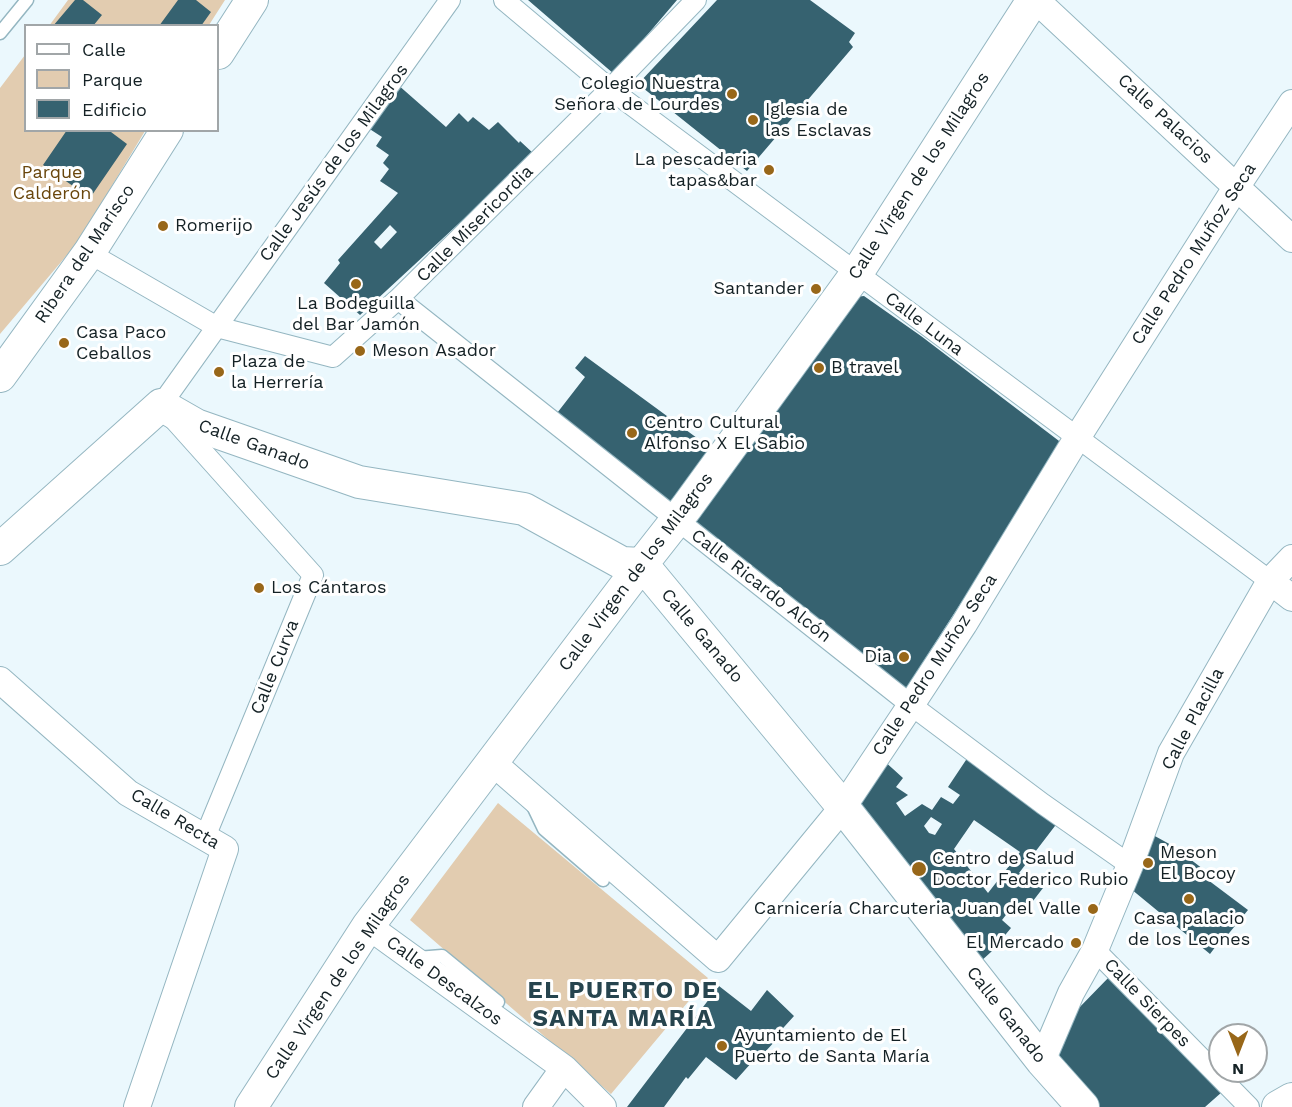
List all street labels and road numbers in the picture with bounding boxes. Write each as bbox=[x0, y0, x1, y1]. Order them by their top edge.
street label: Calle Jesús de los Milagros bbox=[255, 60, 413, 266]
street label: Calle Virgen de los Milagros bbox=[844, 68, 994, 284]
street label: Calle Palacios bbox=[1113, 69, 1217, 169]
street label: Calle Pedro Muñoz Seca bbox=[1127, 159, 1261, 349]
street label: Calle Misericordia bbox=[412, 161, 538, 287]
street label: Ribera del Marisco bbox=[30, 180, 140, 328]
street label: Calle Luna bbox=[880, 287, 968, 361]
street label: Calle Ganado bbox=[195, 415, 313, 475]
street label: Calle Virgen de los Milagros bbox=[554, 468, 718, 676]
street label: Calle Ricardo Alcón bbox=[687, 525, 835, 647]
street label: Calle Pedro Muñoz Seca bbox=[868, 570, 1002, 760]
street label: Calle Ganado bbox=[656, 584, 748, 688]
street label: Calle Curva bbox=[246, 617, 304, 717]
street label: Calle Placilla bbox=[1157, 664, 1229, 774]
street label: Calle Recta bbox=[127, 784, 223, 854]
street label: Calle Virgen de los Milagros bbox=[261, 870, 415, 1084]
street label: Calle Descalzos bbox=[382, 932, 506, 1030]
street label: Calle Sierpes bbox=[1099, 954, 1195, 1052]
street label: Calle Ganado bbox=[962, 962, 1050, 1068]

